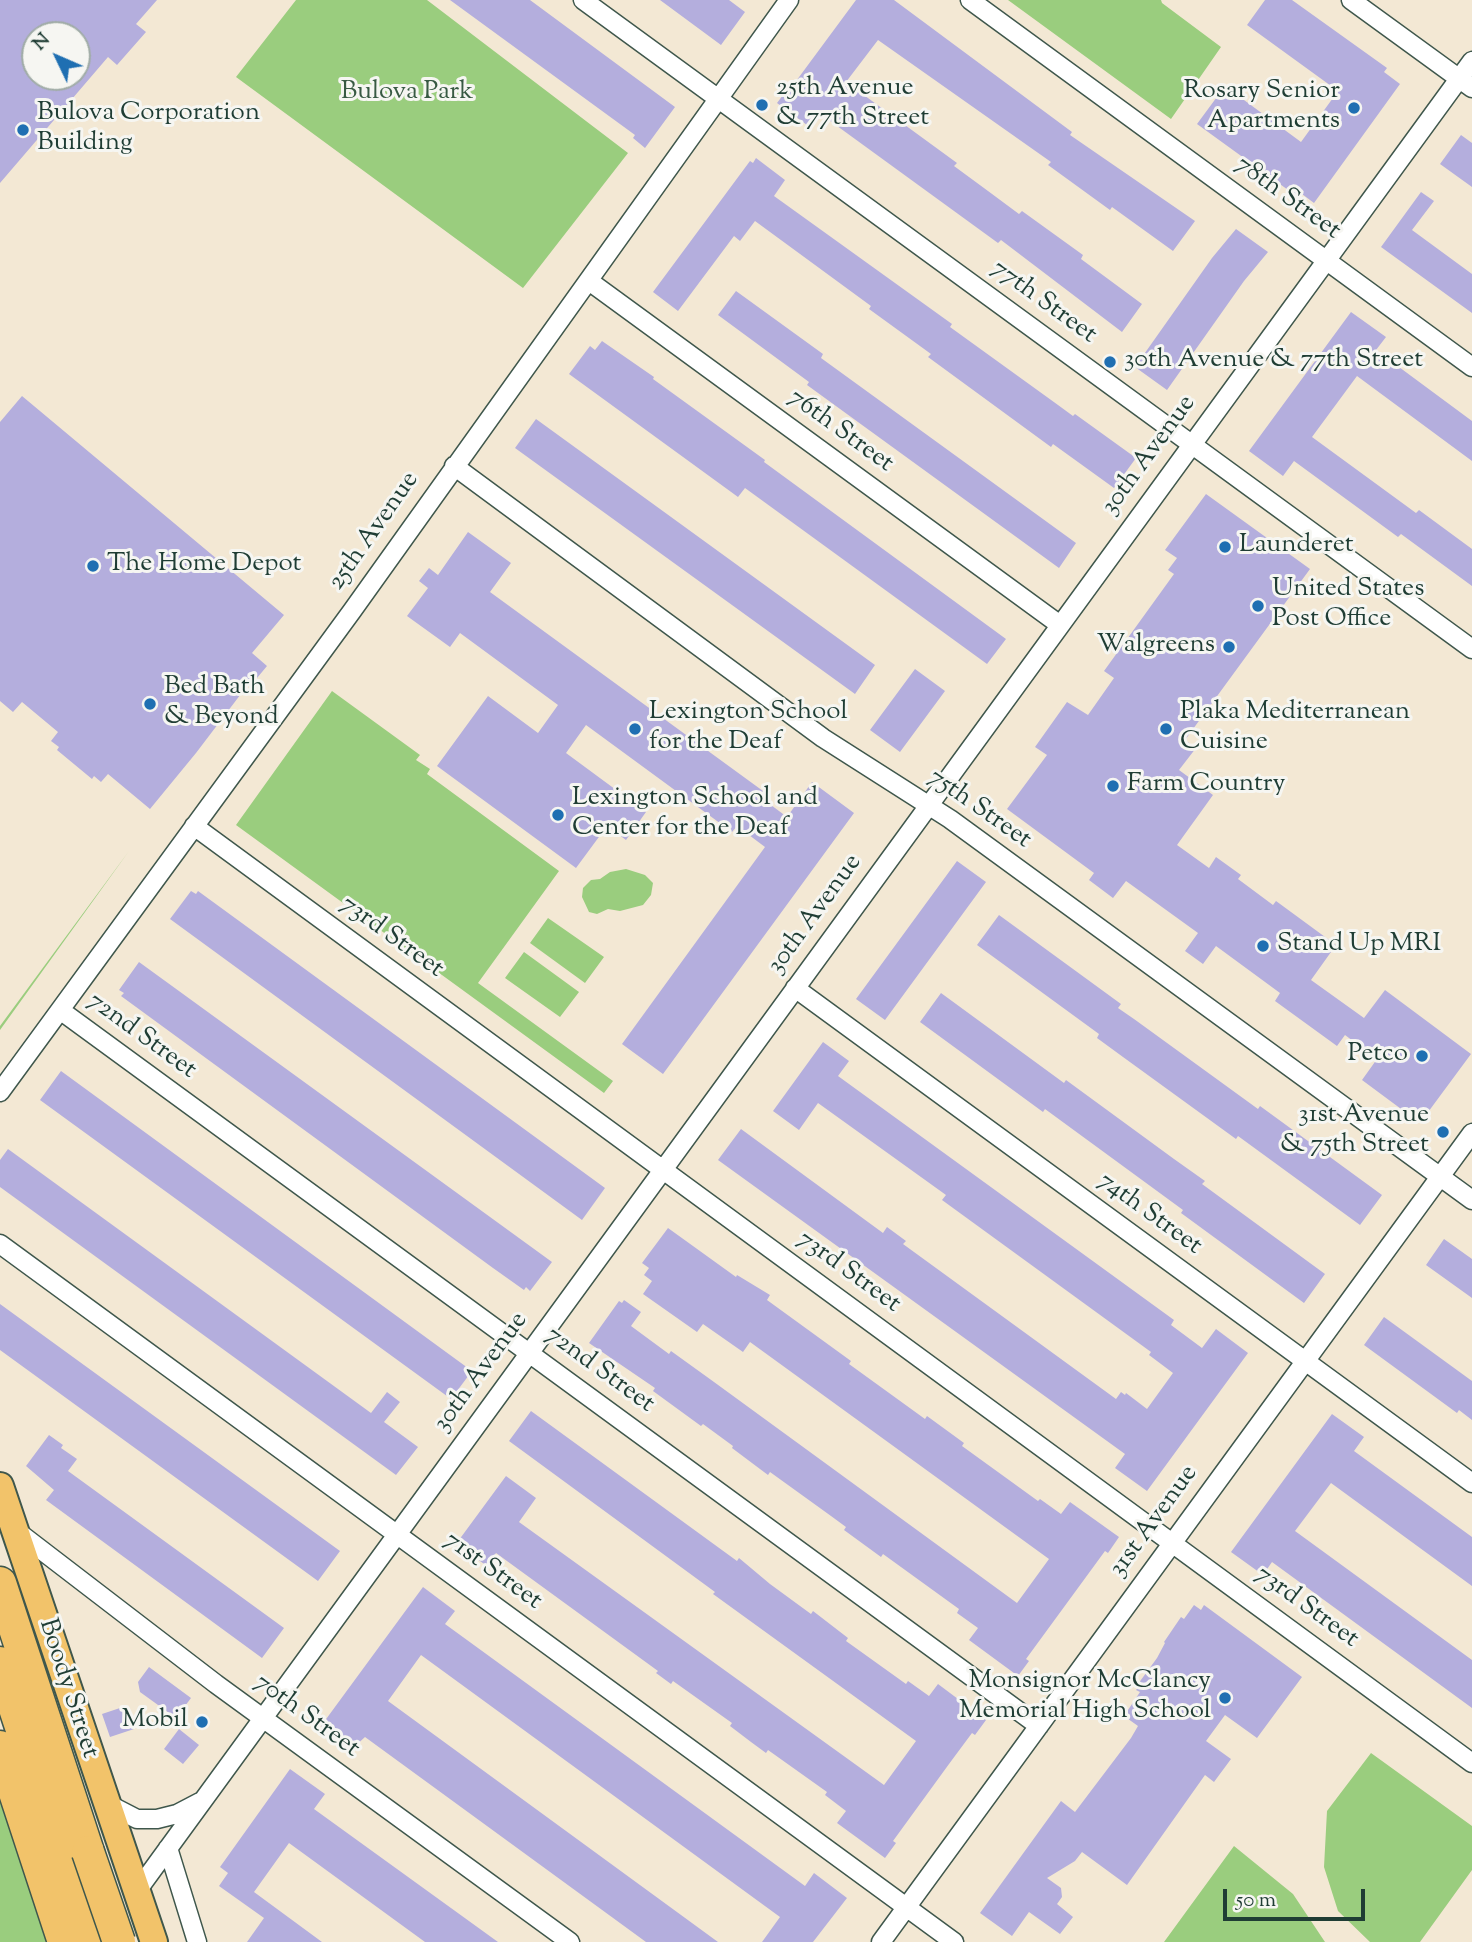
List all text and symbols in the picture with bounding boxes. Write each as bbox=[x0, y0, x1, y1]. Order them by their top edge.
north arrow bbox=[21, 21, 91, 91]
text: N bbox=[27, 28, 57, 57]
place label: 25th Avenue & 77th Street bbox=[776, 74, 929, 136]
place label: Rosary Senior Apartments bbox=[1184, 77, 1340, 138]
park label: Bulova Park bbox=[341, 78, 473, 110]
marker: 25th Avenue & 77th Street bbox=[754, 97, 770, 113]
place label: Bulova Corporation Building bbox=[37, 99, 260, 160]
marker: Rosary Senior Apartments bbox=[1346, 100, 1362, 116]
marker: Bulova Corporation Building bbox=[15, 122, 31, 138]
street label: 78th Street bbox=[1228, 150, 1346, 248]
street label: 77th Street bbox=[984, 254, 1102, 352]
place label: 30th Avenue & 77th Street bbox=[1124, 346, 1423, 378]
marker: 30th Avenue & 77th Street bbox=[1102, 354, 1118, 370]
street label: 76th Street bbox=[781, 383, 899, 481]
street label: 30th Avenue bbox=[1096, 390, 1204, 522]
street label: 25th Avenue bbox=[323, 467, 427, 597]
place label: Launderet bbox=[1239, 531, 1354, 563]
marker: Launderet bbox=[1217, 539, 1233, 555]
place label: The Home Depot bbox=[107, 550, 301, 582]
marker: The Home Depot bbox=[85, 558, 101, 574]
place label: United States Post Office bbox=[1272, 575, 1424, 636]
marker: United States Post Office bbox=[1250, 598, 1266, 614]
place label: Walgreens bbox=[1096, 631, 1215, 663]
marker: Walgreens bbox=[1221, 639, 1237, 655]
place label: Bed Bath & Beyond bbox=[164, 673, 279, 734]
marker: Bed Bath & Beyond bbox=[142, 696, 158, 712]
place label: Lexington School for the Deaf bbox=[649, 698, 848, 760]
place label: Plaka Mediterranean Cuisine bbox=[1180, 698, 1410, 760]
marker: Lexington School for the Deaf bbox=[627, 721, 643, 737]
marker: Plaka Mediterranean Cuisine bbox=[1158, 721, 1174, 737]
street label: 75th Street bbox=[921, 763, 1037, 857]
place label: Farm Country bbox=[1127, 770, 1286, 802]
marker: Farm Country bbox=[1105, 778, 1121, 794]
place label: Lexington School and Center for the Deaf bbox=[572, 784, 818, 846]
marker: Lexington School and Center for the Deaf bbox=[550, 807, 566, 823]
street label: 30th Avenue bbox=[762, 849, 870, 981]
street label: 73rd Street bbox=[333, 890, 449, 986]
place label: Stand Up MRI bbox=[1277, 930, 1441, 962]
marker: Stand Up MRI bbox=[1255, 938, 1271, 954]
street label: 72nd Street bbox=[80, 987, 202, 1087]
place label: Petco bbox=[1348, 1040, 1408, 1072]
marker: Petco bbox=[1414, 1048, 1430, 1064]
place label: 31st Avenue & 75th Street bbox=[1280, 1101, 1429, 1162]
marker: 31st Avenue & 75th Street bbox=[1435, 1124, 1451, 1140]
street label: 74th Street bbox=[1091, 1167, 1207, 1263]
street label: 73rd Street bbox=[790, 1225, 906, 1321]
street label: 30th Avenue bbox=[428, 1307, 536, 1439]
street label: 72nd Street bbox=[538, 1321, 660, 1421]
street label: 31st Avenue bbox=[1104, 1460, 1206, 1584]
street label: 71st Street bbox=[437, 1526, 547, 1618]
street label: 73rd Street bbox=[1248, 1560, 1364, 1656]
street label: Boody Street bbox=[30, 1615, 104, 1763]
place label: Monsignor McClancy Memorial High School bbox=[959, 1667, 1211, 1728]
street label: 70th Street bbox=[247, 1668, 365, 1766]
marker: Monsignor McClancy Memorial High School bbox=[1217, 1690, 1233, 1706]
place label: Mobil bbox=[122, 1706, 188, 1738]
marker: Mobil bbox=[194, 1714, 210, 1730]
scale bar bbox=[1227, 1876, 1369, 1920]
text: 50 m bbox=[1236, 1886, 1276, 1916]

